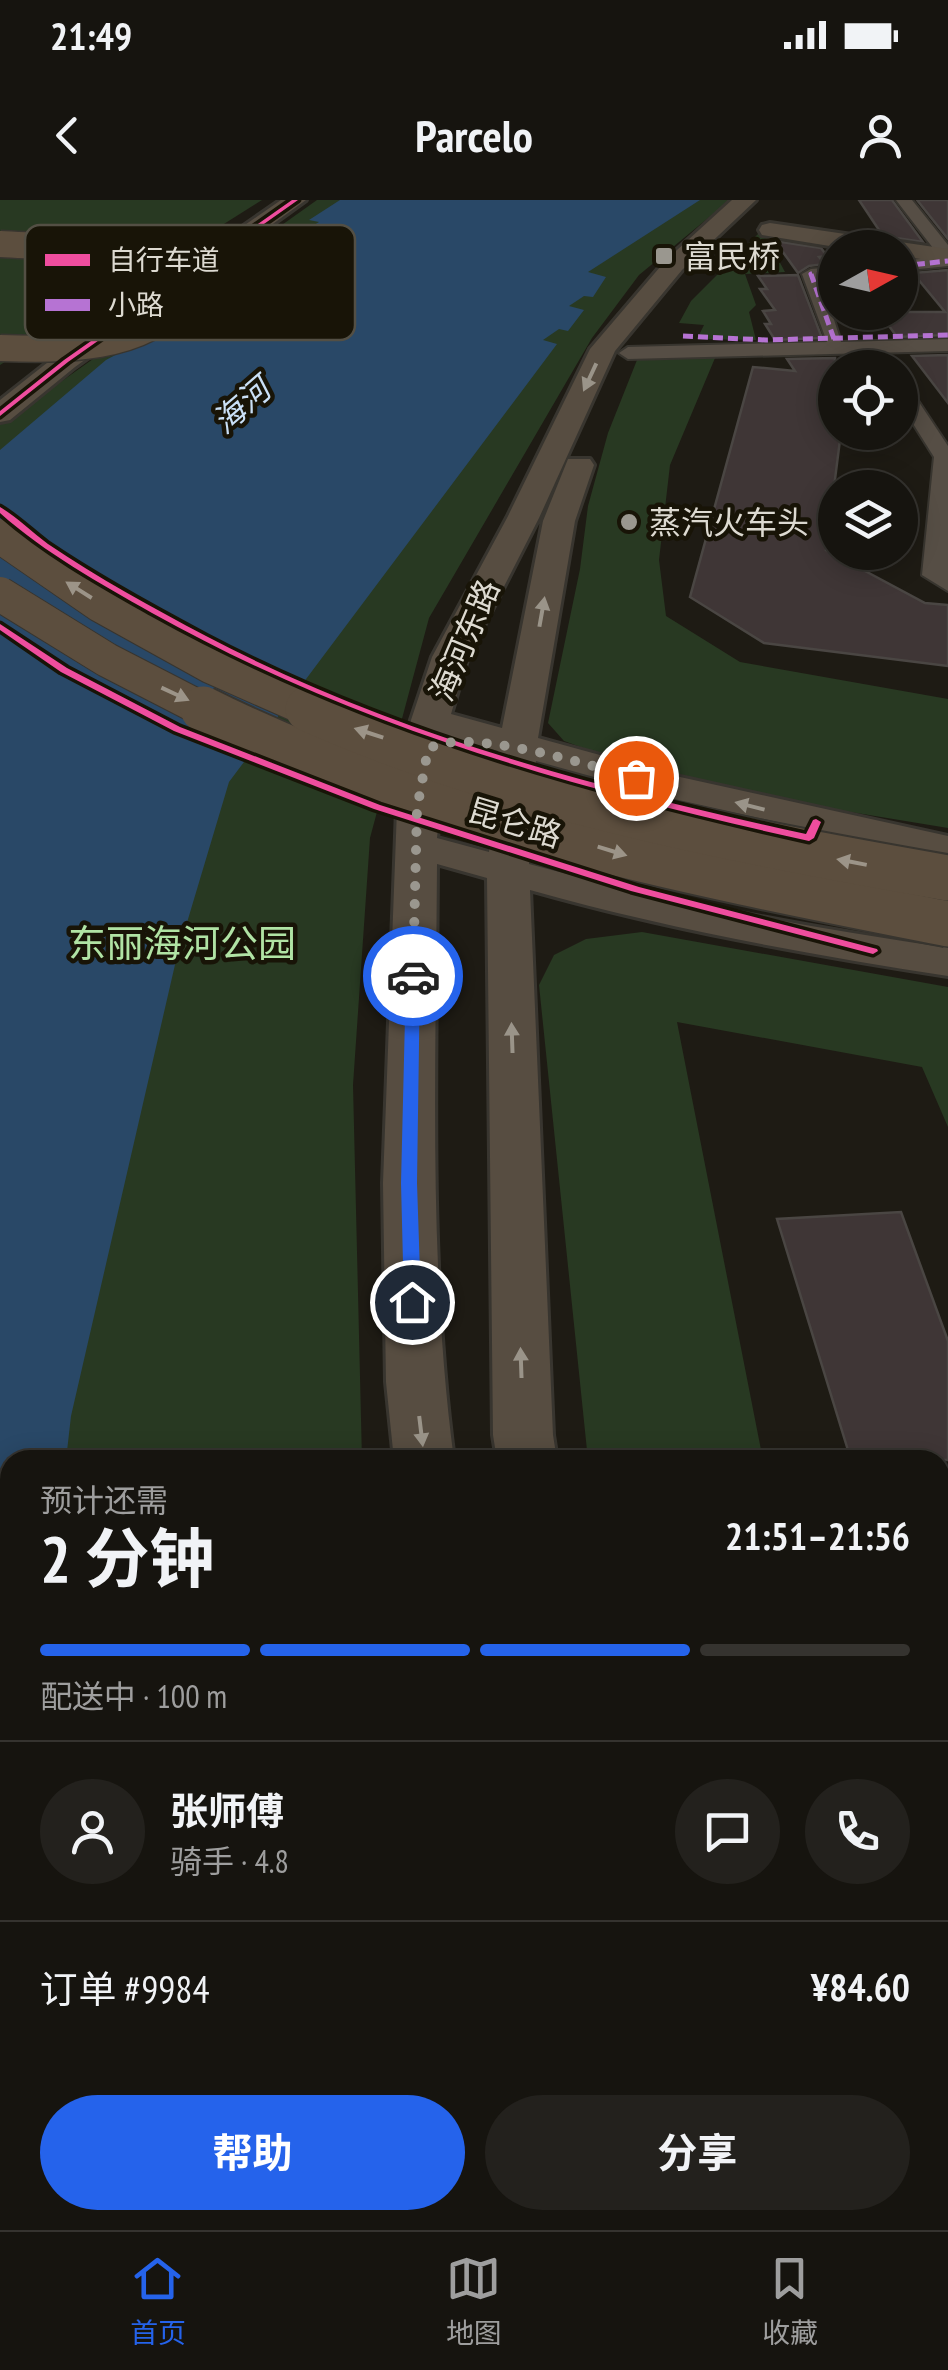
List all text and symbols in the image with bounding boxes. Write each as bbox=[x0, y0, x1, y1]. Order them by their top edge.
text: 21:49 bbox=[50, 11, 132, 60]
text: Parcelo bbox=[415, 106, 533, 164]
icon: back bbox=[40, 108, 95, 163]
icon: person bbox=[853, 108, 908, 163]
legend bbox=[25, 225, 355, 340]
north arrow bbox=[818, 230, 918, 330]
map controls bbox=[818, 230, 918, 570]
place label: 富民桥 bbox=[684, 235, 780, 277]
text: 自行车道 bbox=[108, 241, 220, 278]
marker: 富民桥 bbox=[653, 245, 675, 267]
text: 小路 bbox=[108, 286, 164, 323]
button: locate bbox=[818, 350, 918, 450]
one-way arrow bbox=[581, 363, 598, 392]
water label: 海河 bbox=[203, 364, 283, 442]
button: layers bbox=[818, 470, 918, 570]
place label: 蒸汽火车头 bbox=[649, 501, 809, 543]
marker: 蒸汽火车头 bbox=[618, 511, 640, 533]
street label: 海河东路 bbox=[420, 573, 508, 707]
one-way arrow bbox=[65, 581, 92, 599]
one-way arrow bbox=[535, 596, 551, 627]
one-way arrow bbox=[161, 686, 190, 702]
one-way arrow bbox=[354, 725, 384, 740]
pin bbox=[594, 736, 679, 821]
icon: bag bbox=[609, 751, 664, 806]
street label: 昆仑路 bbox=[463, 788, 567, 856]
one-way arrow bbox=[734, 798, 765, 813]
one-way arrow bbox=[598, 844, 628, 859]
one-way arrow bbox=[836, 854, 867, 869]
park label: 东丽海河公园 bbox=[68, 918, 296, 967]
courier bbox=[363, 926, 463, 1026]
icon: car bbox=[386, 949, 441, 1004]
one-way arrow bbox=[503, 1021, 519, 1053]
pin bbox=[370, 1260, 455, 1345]
icon: home bbox=[385, 1275, 440, 1330]
one-way arrow bbox=[513, 1346, 529, 1378]
one-way arrow bbox=[413, 1415, 429, 1447]
text: 预计还需 bbox=[40, 1479, 168, 1521]
text: 21:51–21:56 bbox=[725, 1511, 910, 1560]
text: 2 分钟 bbox=[40, 1516, 214, 1600]
text: 配送中 · 100 m bbox=[40, 1675, 227, 1717]
button: person bbox=[40, 1779, 145, 1884]
button: chat bbox=[675, 1779, 780, 1884]
button: phone bbox=[805, 1779, 910, 1884]
text: 张师傅 bbox=[170, 1786, 284, 1835]
text: 骑手 · 4.8 bbox=[170, 1840, 289, 1882]
text: ¥84.60 bbox=[811, 1962, 910, 2011]
text: 订单 #9984 bbox=[40, 1964, 210, 2013]
button: 帮助 bbox=[40, 2095, 465, 2210]
button: 分享 bbox=[485, 2095, 910, 2210]
tab: 首页 bbox=[130, 2251, 186, 2351]
tab: 地图 bbox=[446, 2251, 502, 2351]
tab: 收藏 bbox=[762, 2251, 818, 2351]

